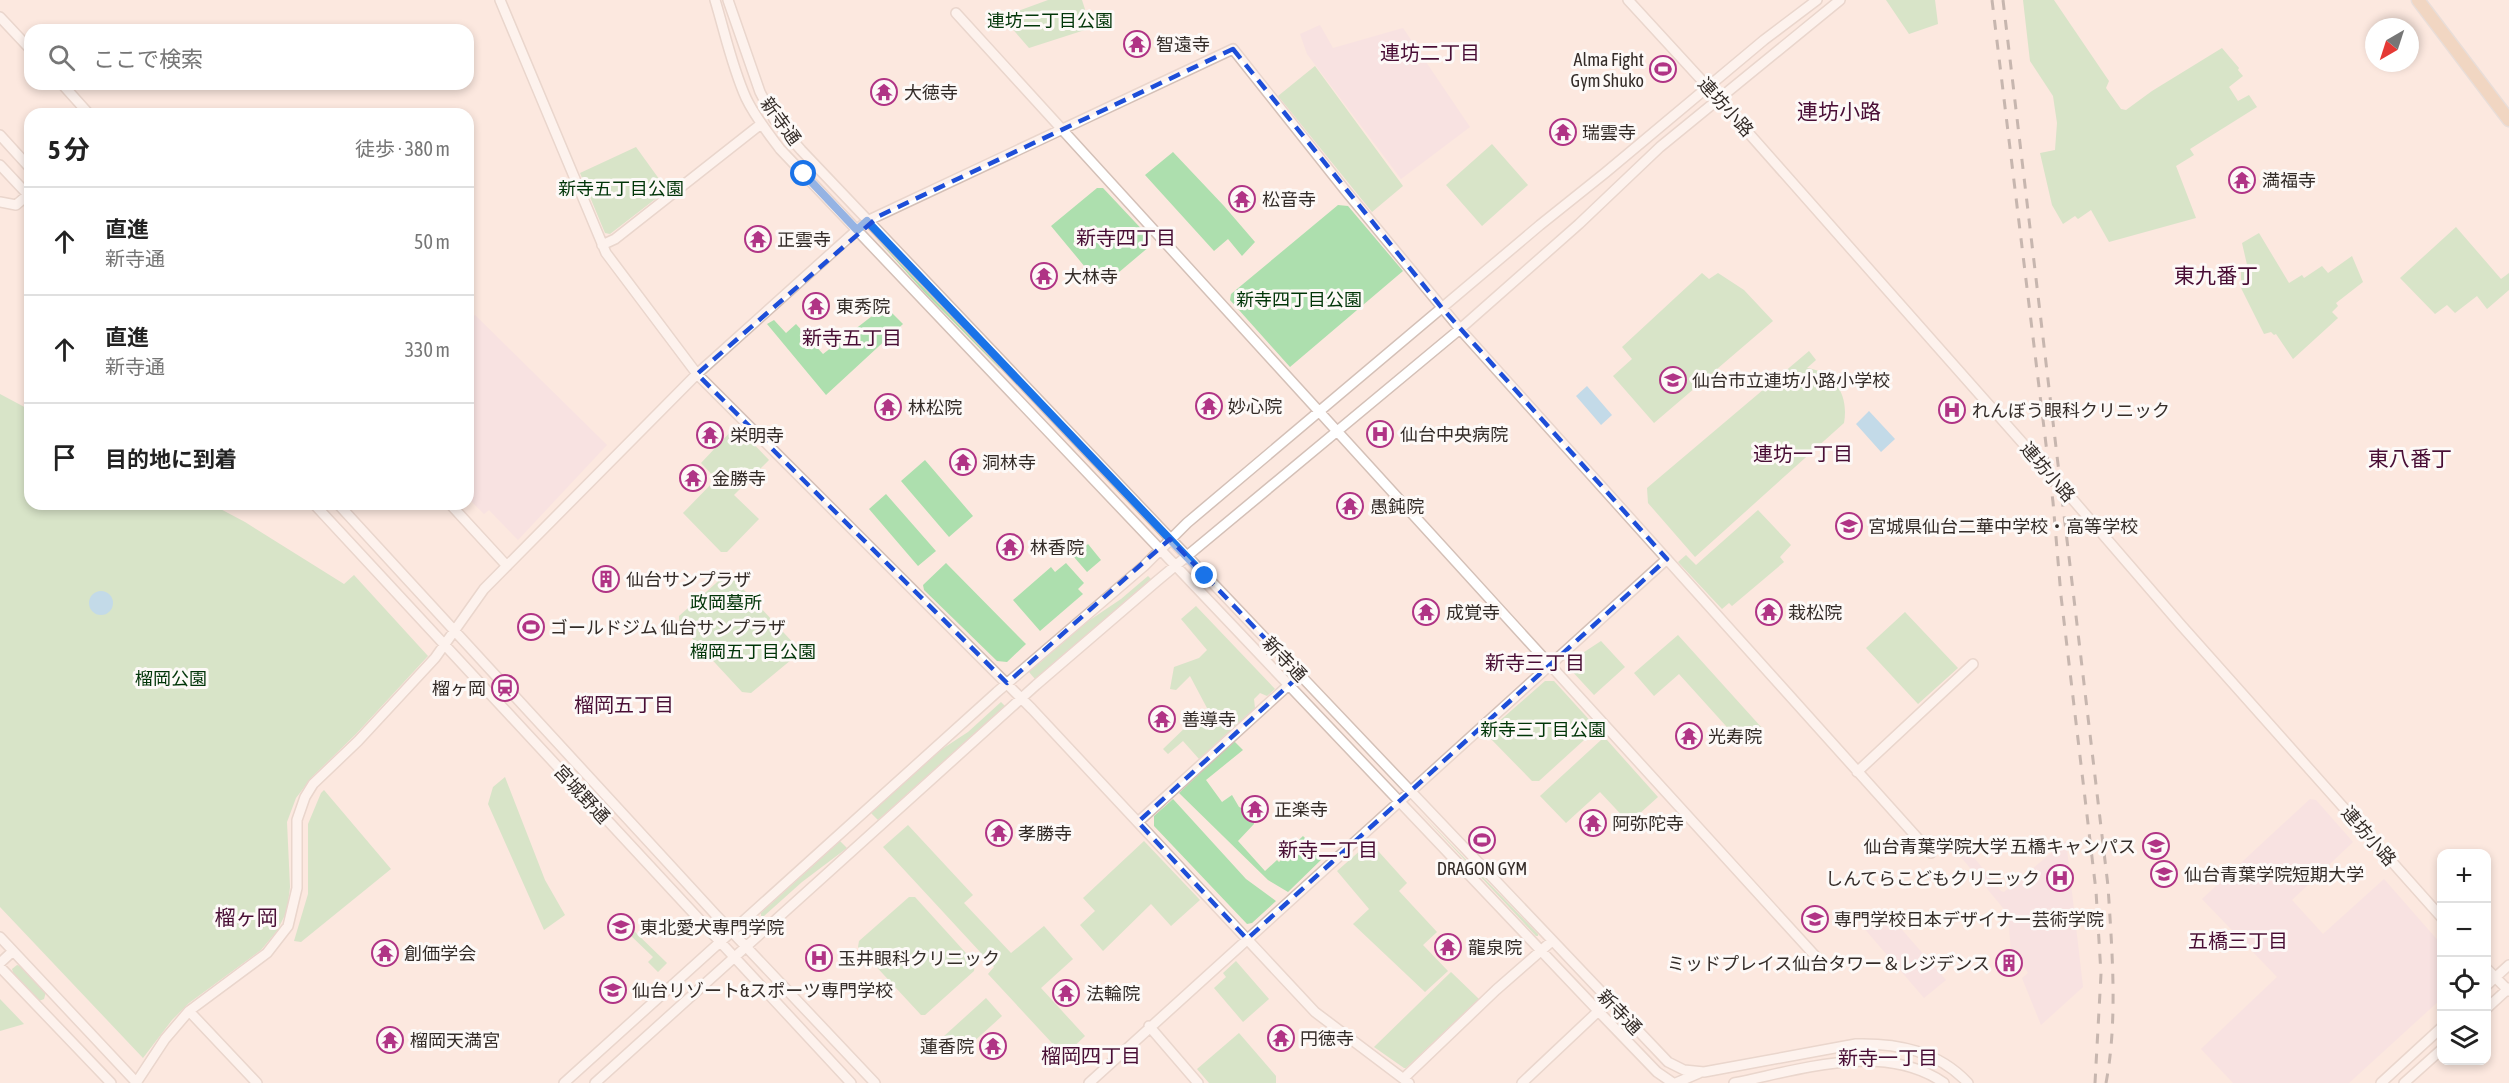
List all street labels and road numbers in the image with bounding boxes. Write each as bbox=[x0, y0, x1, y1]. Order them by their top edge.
street label: 連坊小路 bbox=[1694, 73, 1758, 141]
street label: 新寺通 bbox=[757, 93, 805, 149]
street label: 連坊小路 bbox=[2016, 438, 2080, 506]
street label: 新寺通 bbox=[1259, 632, 1311, 686]
street label: 宮城野通 bbox=[550, 761, 614, 827]
street label: 連坊小路 bbox=[2337, 802, 2401, 870]
street label: 新寺通 bbox=[1594, 985, 1646, 1039]

